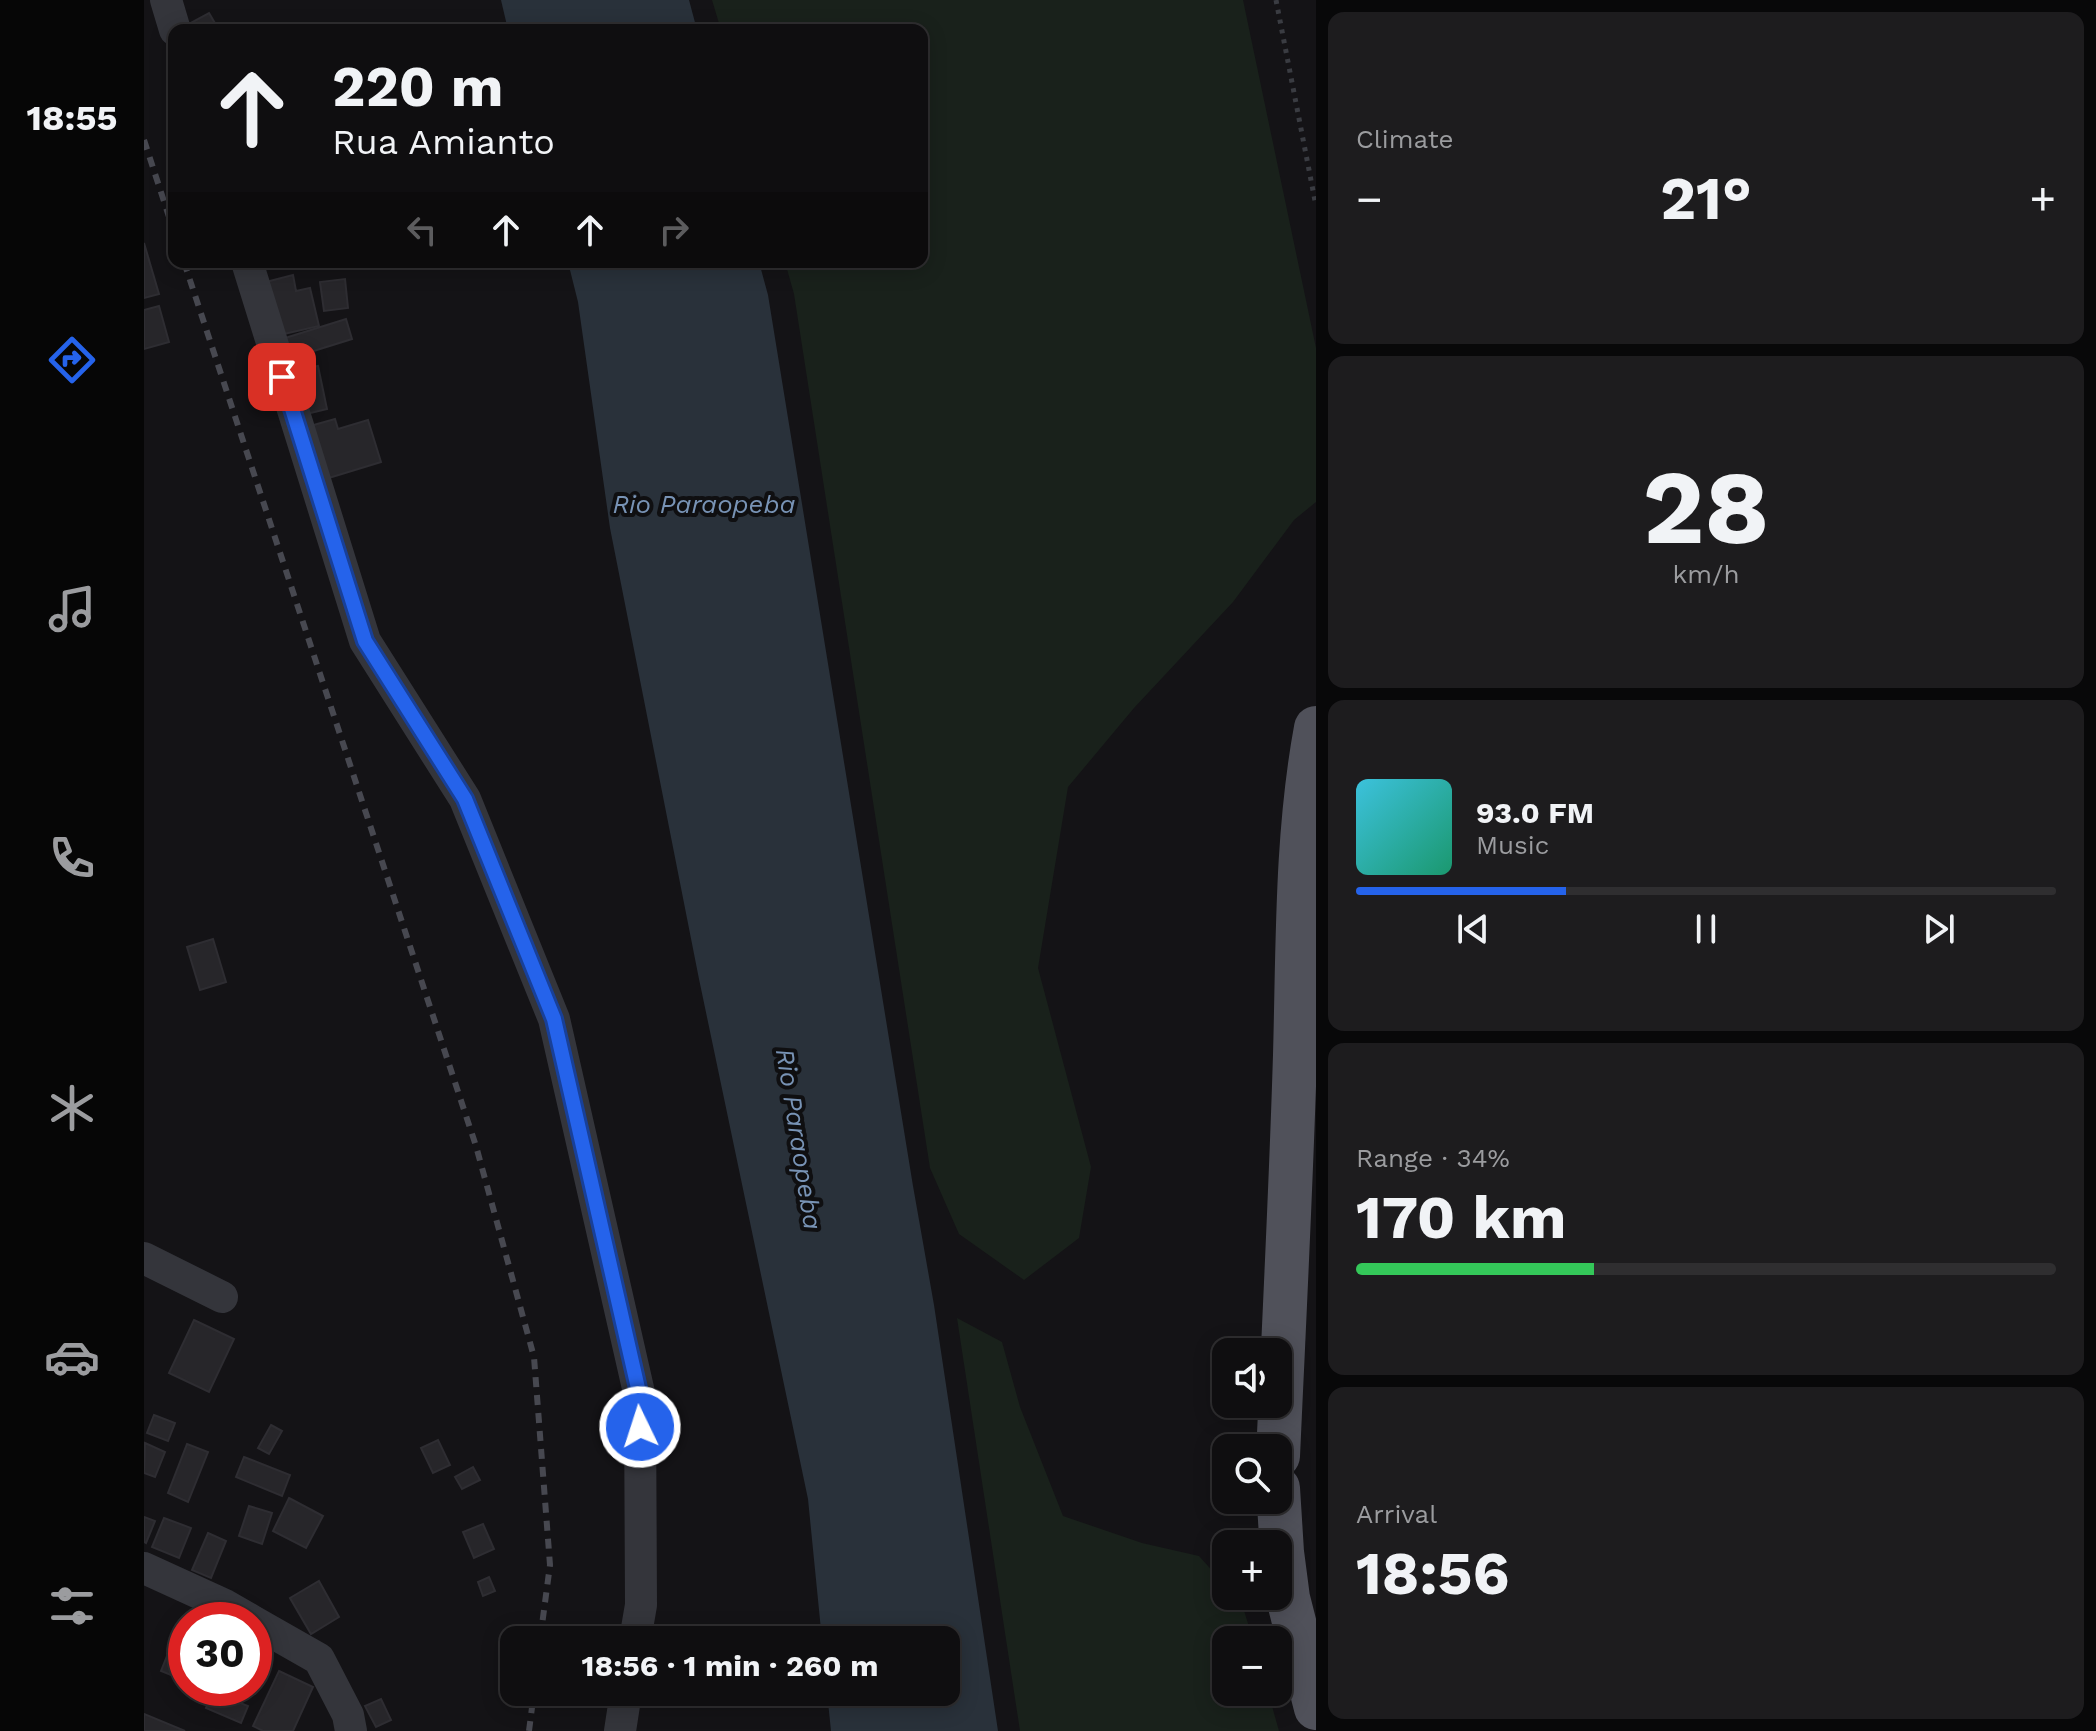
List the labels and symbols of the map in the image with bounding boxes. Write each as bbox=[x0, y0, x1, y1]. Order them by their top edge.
pin bbox=[248, 343, 316, 411]
water label: Rio Paraopeba bbox=[612, 489, 796, 519]
water label: Rio Paraopeba bbox=[770, 1046, 828, 1232]
position arrow bbox=[598, 1385, 682, 1469]
speed limit sign: 30 bbox=[168, 1602, 272, 1706]

